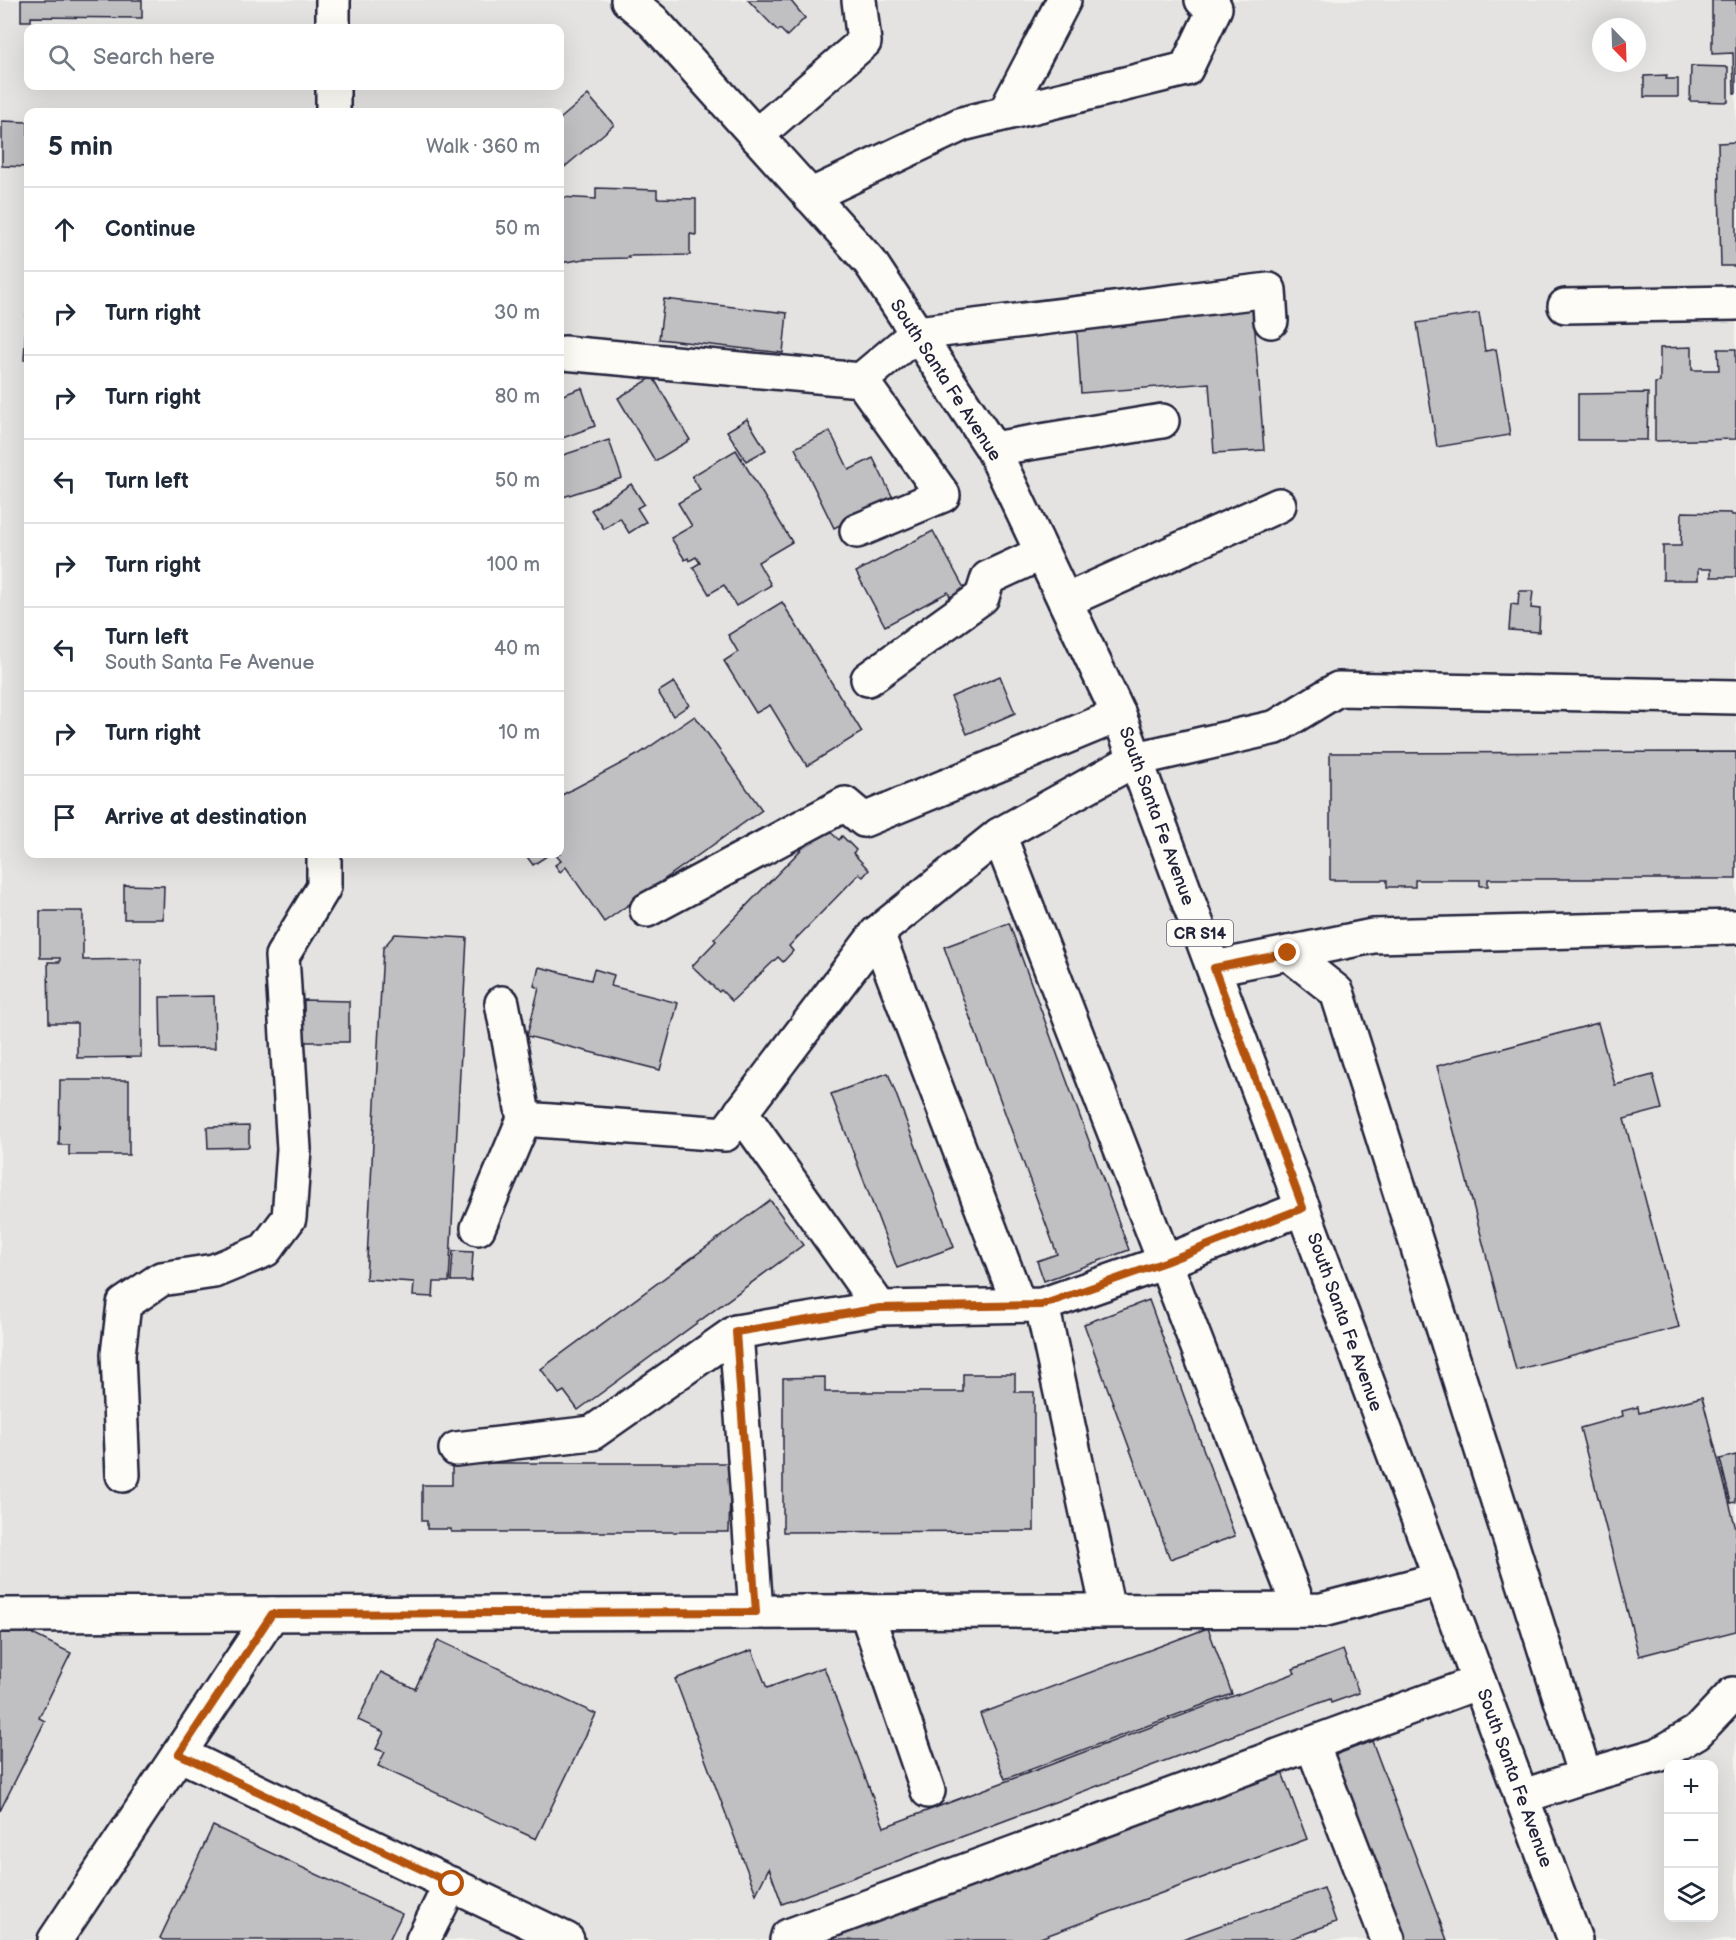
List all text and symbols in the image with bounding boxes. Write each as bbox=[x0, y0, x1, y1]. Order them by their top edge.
north arrow bbox=[1592, 18, 1646, 72]
search box bbox=[24, 24, 564, 90]
icon: search bbox=[45, 41, 78, 74]
text: Search here bbox=[93, 44, 215, 71]
text: 5 min bbox=[48, 132, 113, 163]
text: Walk · 360 m bbox=[426, 135, 540, 159]
icon: ahead bbox=[48, 213, 81, 246]
text: Continue bbox=[105, 216, 195, 243]
text: 50 m bbox=[495, 217, 540, 241]
street label: South Santa Fe Avenue bbox=[885, 296, 1006, 465]
icon: right bbox=[48, 297, 81, 330]
text: Turn right bbox=[105, 300, 201, 327]
text: 30 m bbox=[494, 301, 540, 325]
icon: right bbox=[48, 381, 81, 414]
text: Turn right bbox=[105, 384, 201, 411]
text: 80 m bbox=[495, 385, 540, 409]
icon: left bbox=[48, 465, 81, 498]
text: Turn left bbox=[105, 468, 189, 495]
text: 50 m bbox=[495, 469, 540, 493]
icon: right bbox=[48, 549, 81, 582]
text: Turn right bbox=[105, 552, 201, 579]
text: 100 m bbox=[487, 553, 540, 577]
text: Turn left bbox=[105, 624, 189, 651]
icon: left bbox=[48, 633, 81, 666]
text: 40 m bbox=[494, 637, 540, 661]
text: South Santa Fe Avenue bbox=[105, 651, 314, 675]
icon: right bbox=[48, 717, 81, 750]
text: Turn right bbox=[105, 720, 201, 747]
text: 10 m bbox=[499, 721, 540, 745]
street label: South Santa Fe Avenue bbox=[1114, 724, 1199, 909]
icon: arrive bbox=[48, 801, 81, 834]
text: Arrive at destination bbox=[105, 804, 307, 831]
road number: CR S14 bbox=[1167, 920, 1233, 946]
route end bbox=[1274, 939, 1300, 965]
street label: South Santa Fe Avenue bbox=[1302, 1230, 1387, 1415]
street label: South Santa Fe Avenue bbox=[1472, 1686, 1557, 1871]
map controls bbox=[1664, 1760, 1718, 1922]
button: + bbox=[1664, 1760, 1718, 1814]
button: − bbox=[1664, 1814, 1718, 1868]
button: layers bbox=[1664, 1868, 1718, 1922]
route start bbox=[438, 1870, 464, 1896]

